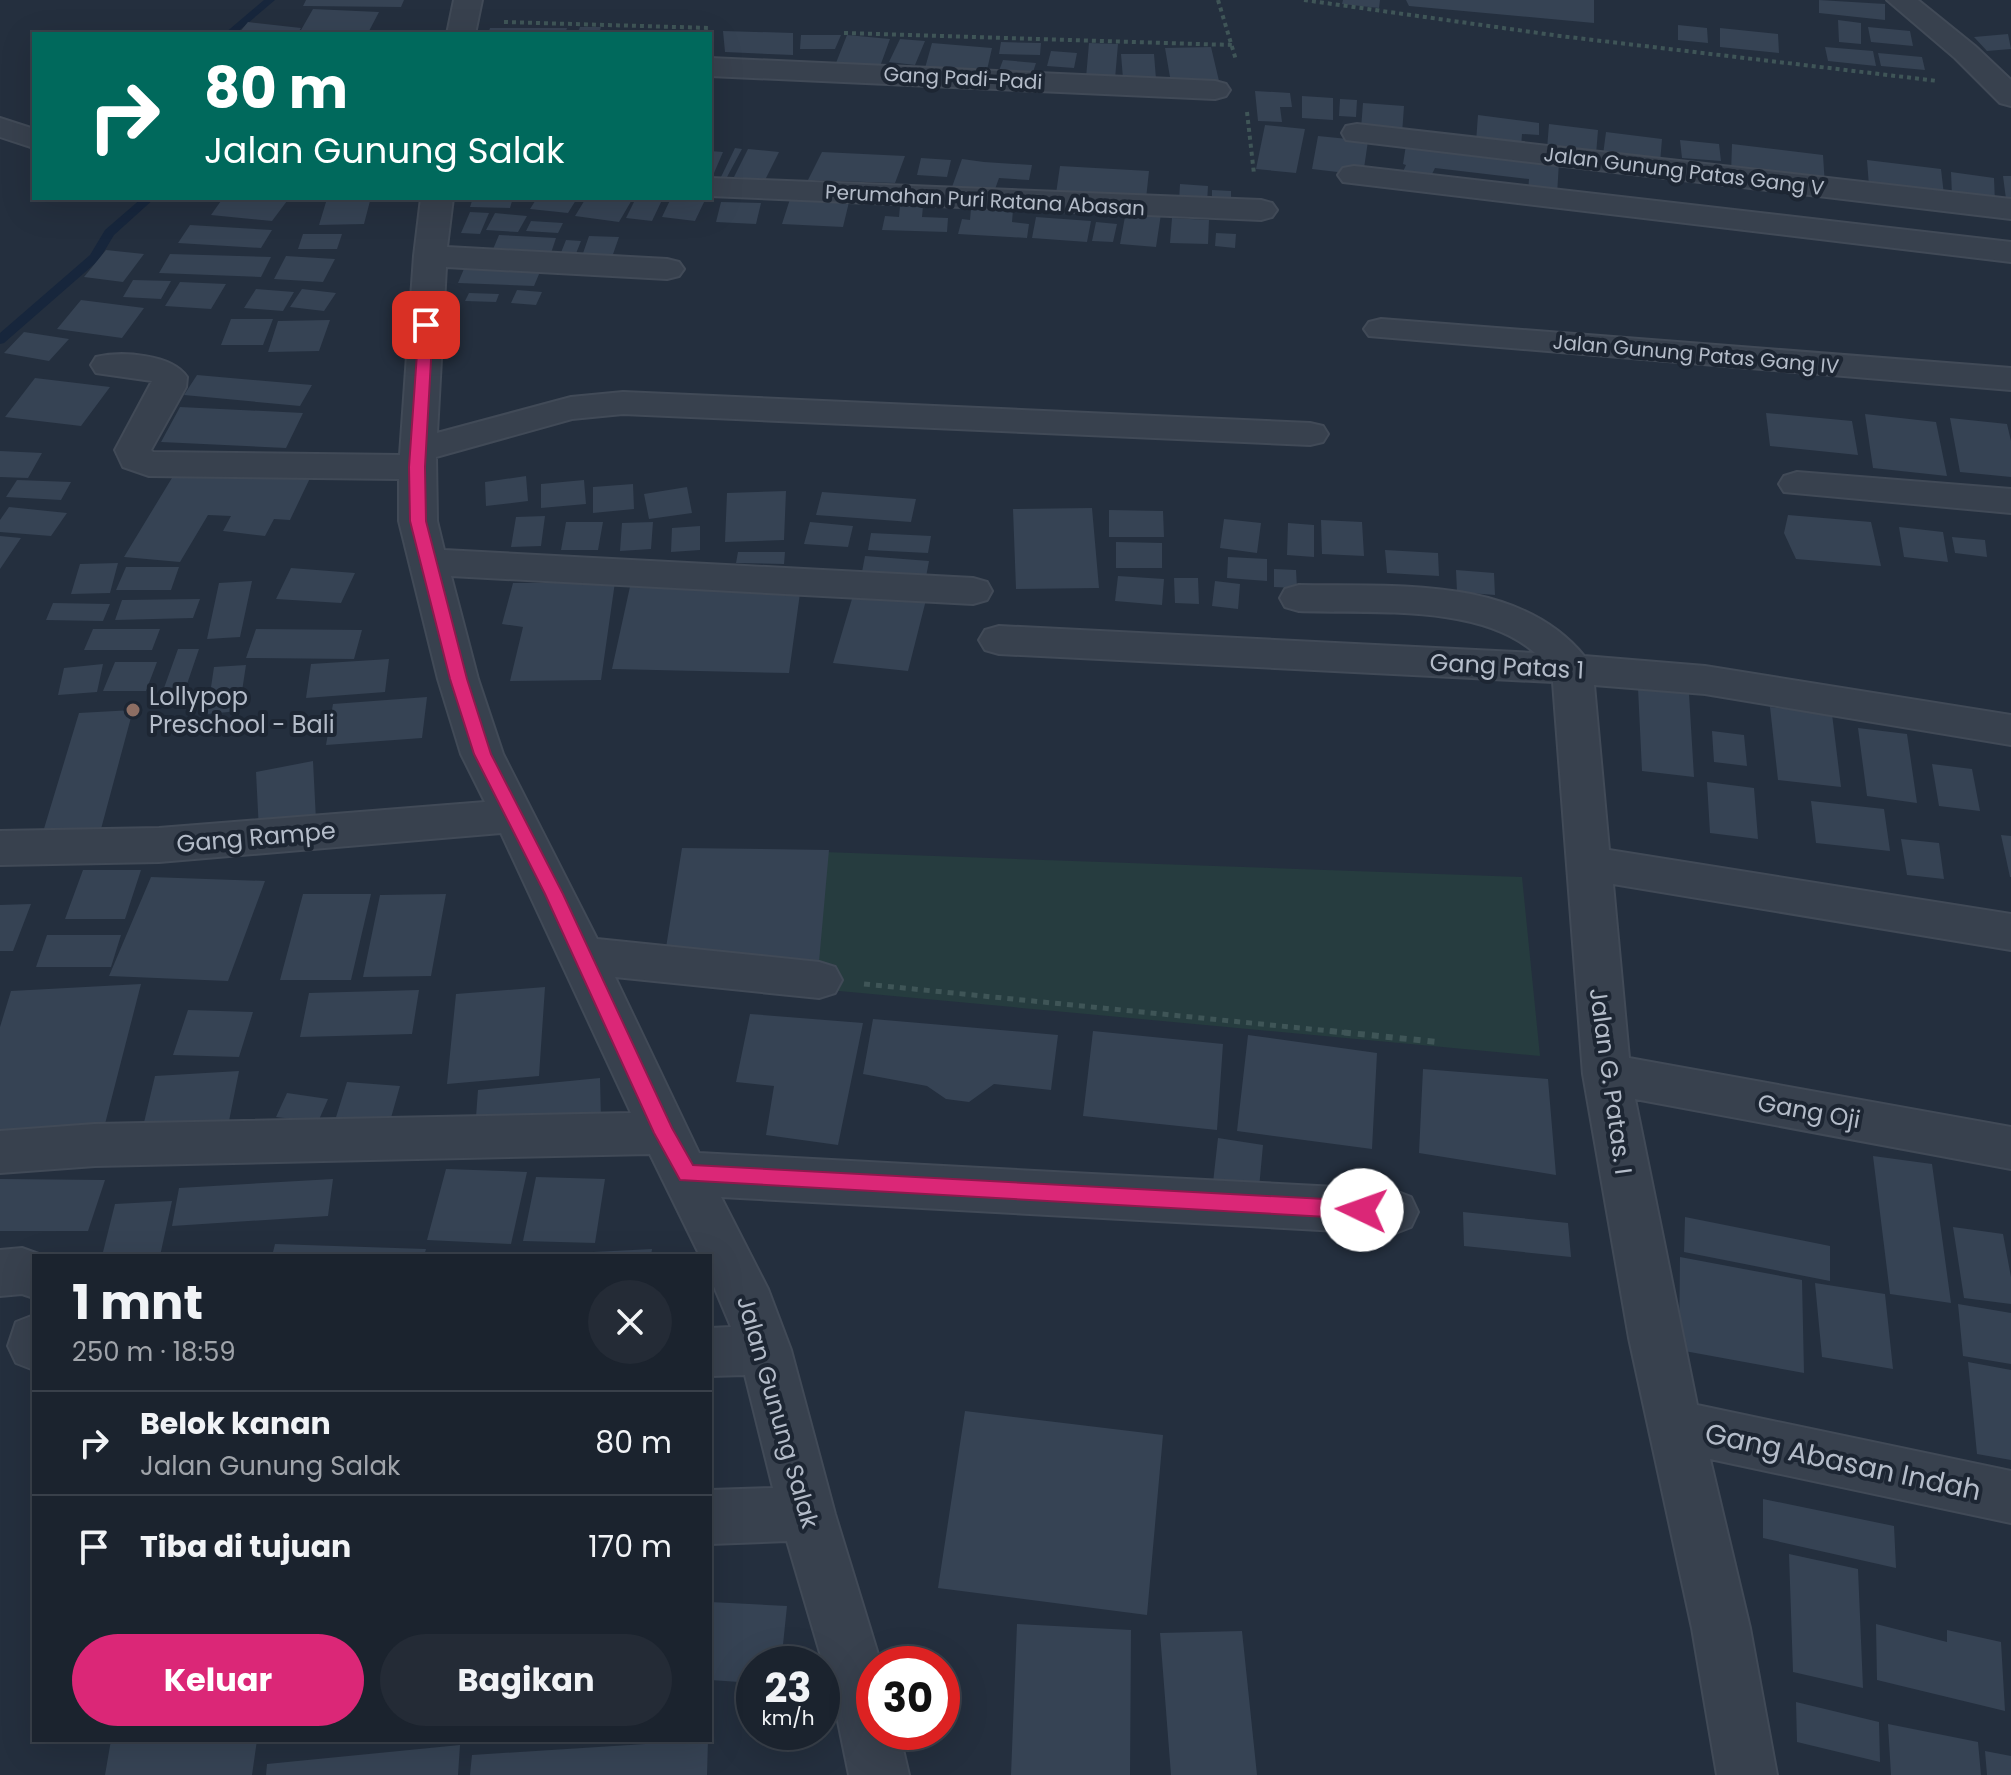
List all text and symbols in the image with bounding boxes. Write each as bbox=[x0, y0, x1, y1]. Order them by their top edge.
text: 80 m bbox=[204, 49, 348, 128]
street label: Gang Padi-Padi bbox=[883, 60, 1043, 96]
icon: right bbox=[72, 64, 176, 168]
text: Jalan Gunung Salak bbox=[204, 125, 565, 176]
street label: Jalan Gunung Patas Gang V bbox=[1542, 140, 1826, 202]
street label: Perumahan Puri Ratana Abasan bbox=[824, 178, 1146, 222]
pin bbox=[392, 291, 460, 359]
icon: arrive bbox=[404, 303, 448, 347]
street label: Jalan Gunung Patas Gang IV bbox=[1552, 328, 1841, 381]
street label: Gang Patas 1 bbox=[1429, 645, 1585, 687]
place label: Lollypop Preschool - Bali bbox=[149, 680, 335, 741]
marker: Lollypop Preschool - Bali bbox=[124, 701, 142, 719]
street label: Gang Rampe bbox=[175, 814, 337, 860]
street label: Jalan G. Patas. I bbox=[1582, 986, 1640, 1176]
street label: Gang Oji bbox=[1755, 1086, 1863, 1136]
position arrow bbox=[1320, 1168, 1404, 1252]
text: 1 mnt bbox=[72, 1269, 203, 1336]
button: close bbox=[588, 1280, 672, 1364]
street label: Jalan Gunung Salak bbox=[729, 1292, 827, 1533]
text: 250 m · 18:59 bbox=[72, 1334, 236, 1370]
text: Belok kanan bbox=[140, 1402, 331, 1445]
street label: Gang Abasan Indah bbox=[1701, 1414, 1985, 1510]
icon: right bbox=[72, 1421, 116, 1465]
text: 80 m bbox=[595, 1421, 672, 1464]
text: Jalan Gunung Salak bbox=[140, 1448, 400, 1484]
icon: arrive bbox=[72, 1525, 116, 1569]
text: Tiba di tujuan bbox=[140, 1525, 351, 1568]
text: 170 m bbox=[588, 1525, 672, 1568]
button: Keluar bbox=[72, 1634, 364, 1726]
button: Bagikan bbox=[380, 1634, 672, 1726]
speed limit sign: 30 bbox=[856, 1646, 960, 1750]
text: 23 bbox=[764, 1660, 812, 1716]
text: km/h bbox=[761, 1704, 815, 1732]

